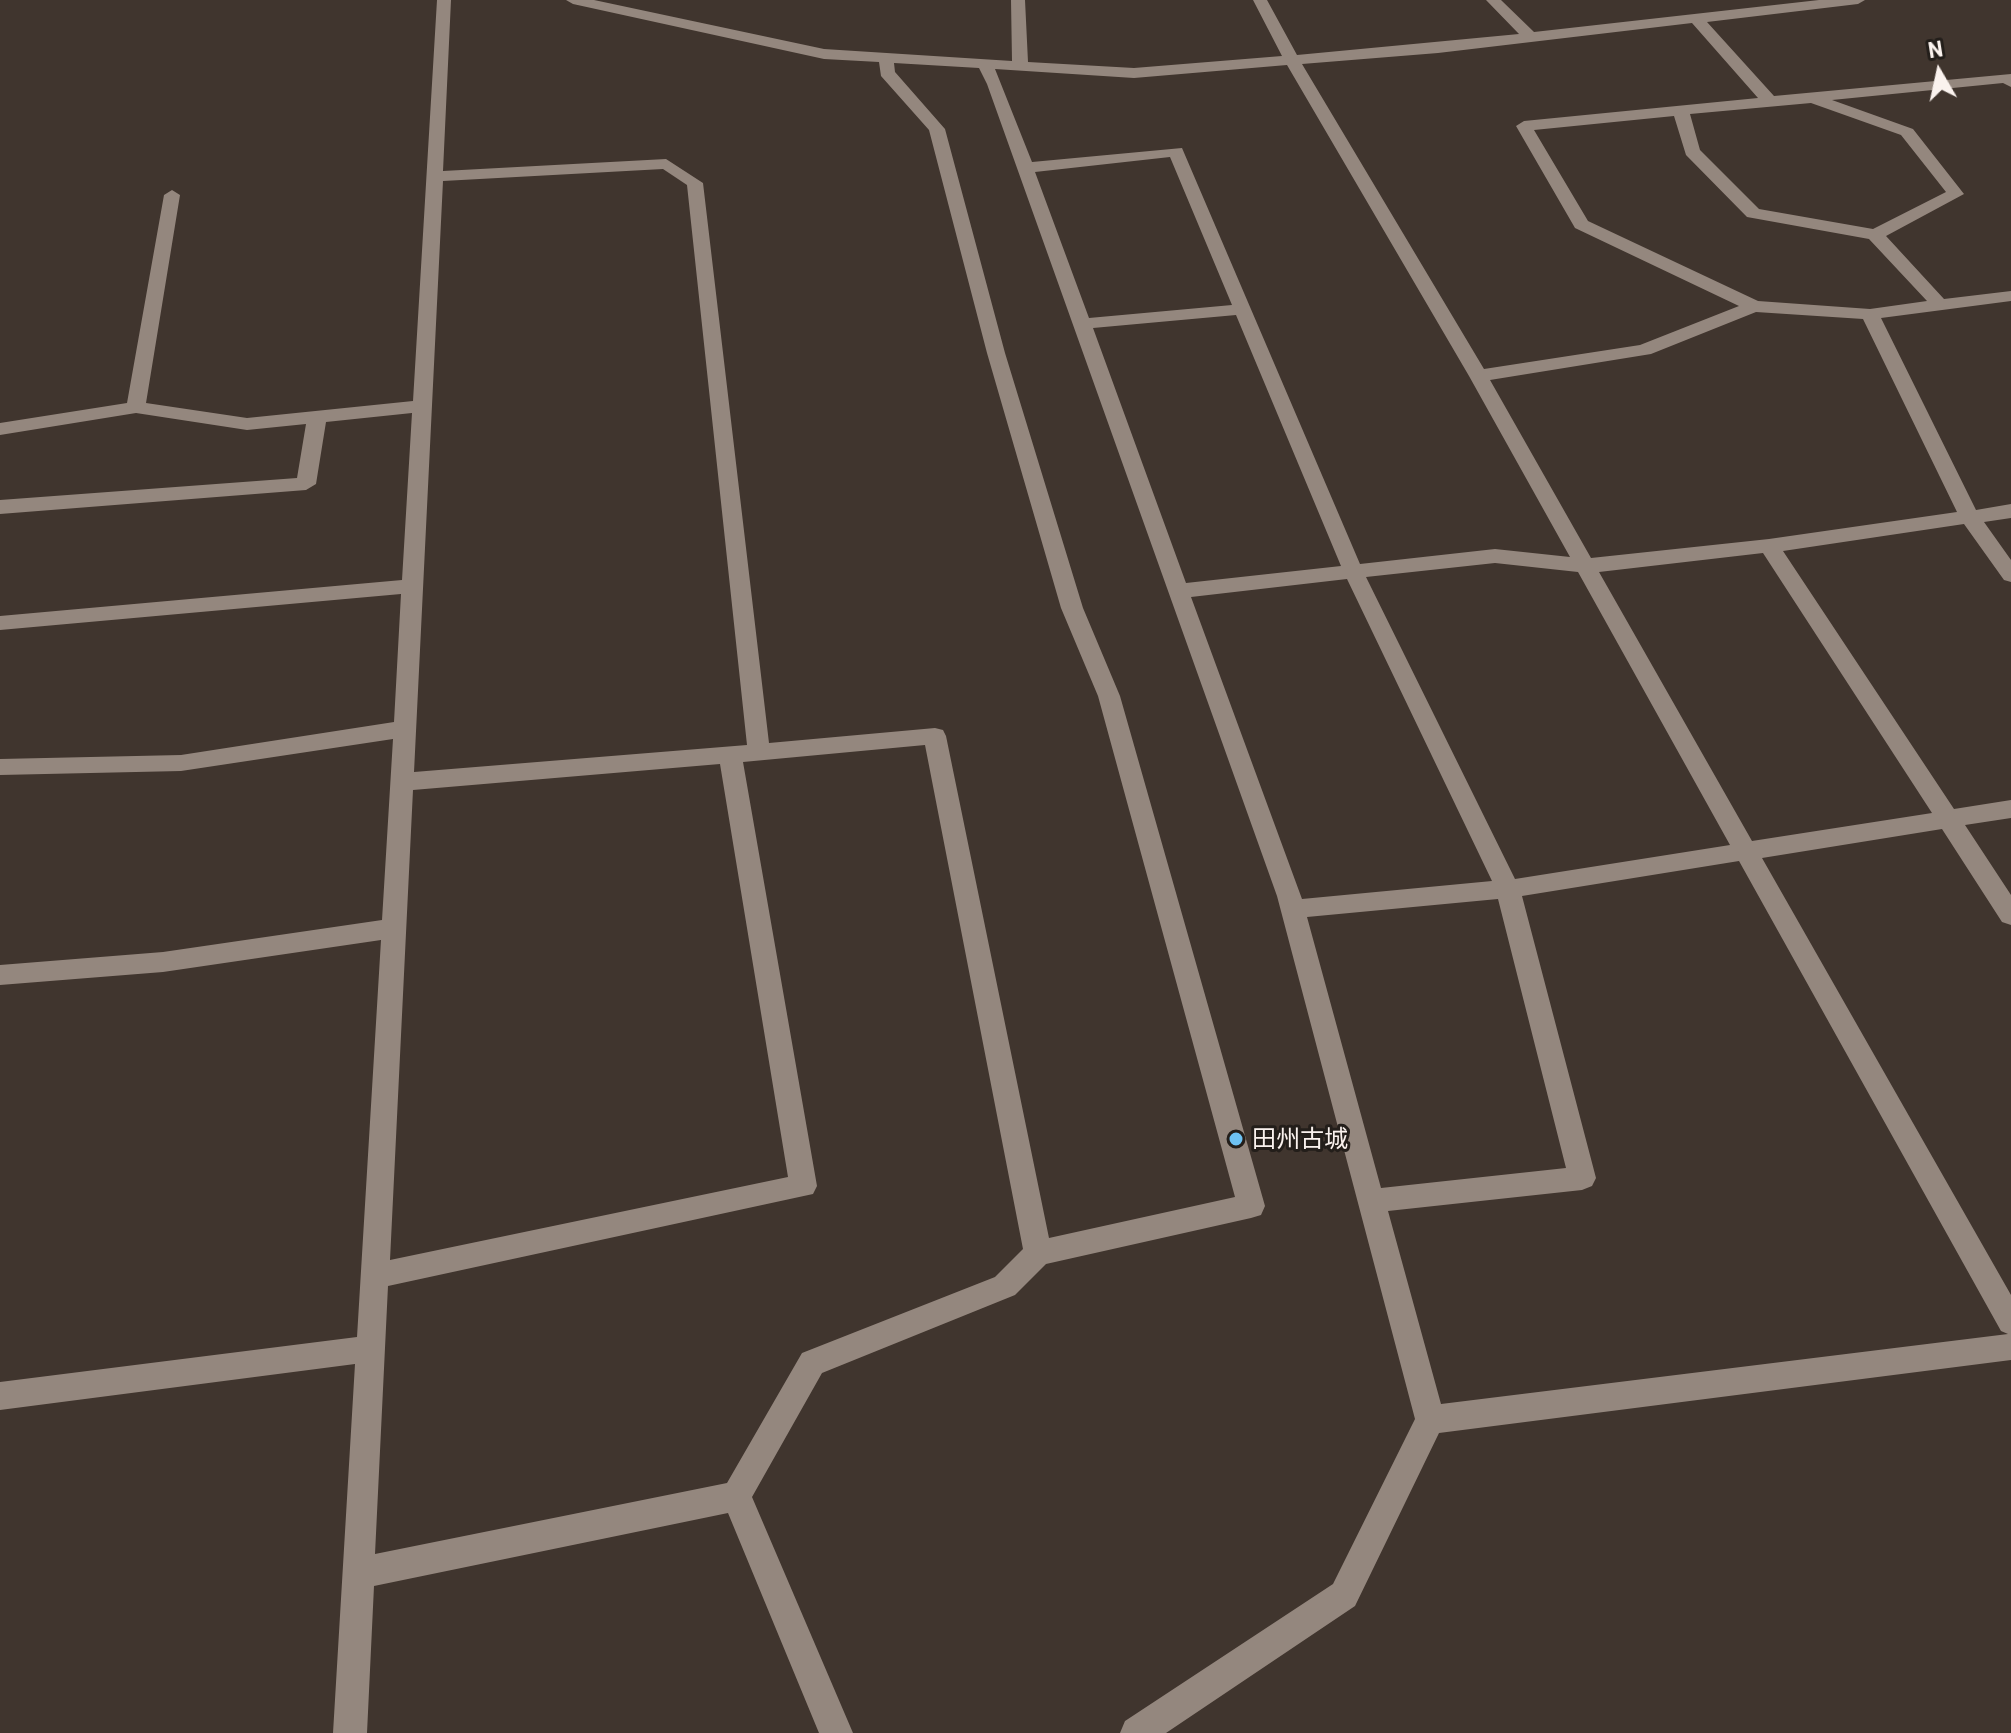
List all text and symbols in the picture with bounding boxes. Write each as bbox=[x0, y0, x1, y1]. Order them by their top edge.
north arrow bbox=[1899, 32, 1979, 112]
text: N bbox=[1926, 34, 1945, 62]
place label: 田州古城 bbox=[1252, 1125, 1348, 1153]
marker: 田州古城 bbox=[1227, 1130, 1245, 1148]

